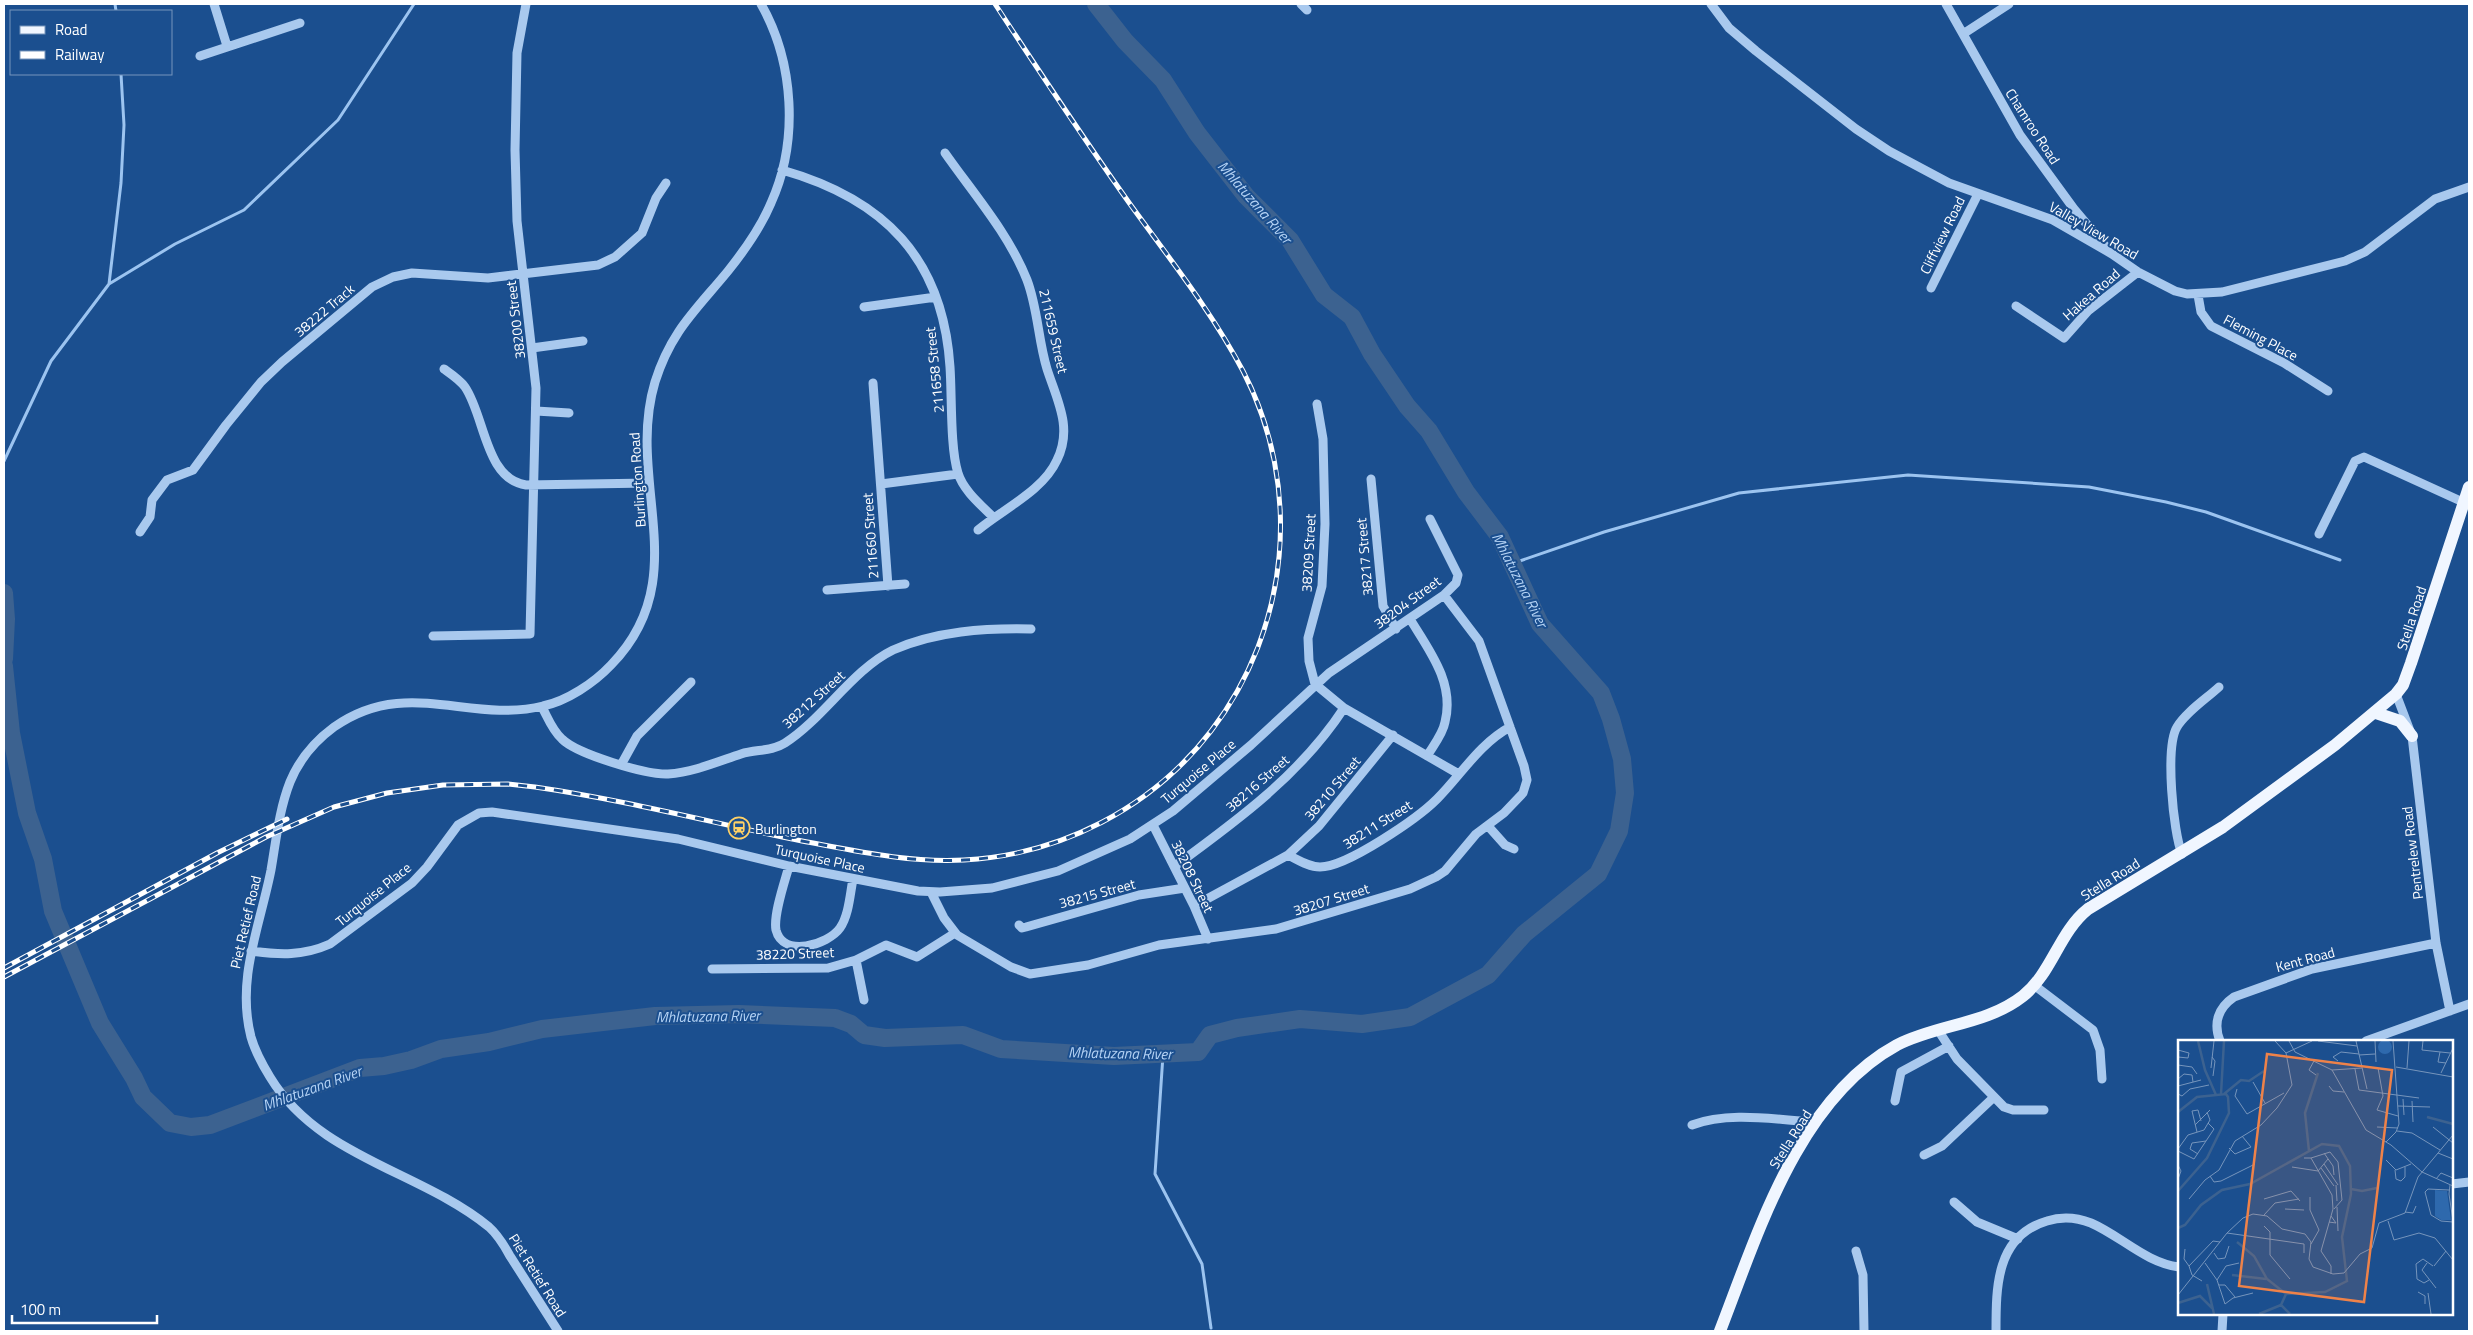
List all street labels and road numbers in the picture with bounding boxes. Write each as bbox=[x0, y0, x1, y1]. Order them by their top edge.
street label: Chamroo Road bbox=[2001, 84, 2065, 168]
street label: Cliffview Road bbox=[1914, 193, 1970, 277]
street label: Valley View Road bbox=[2045, 196, 2143, 264]
street label: Hakea Road bbox=[2058, 263, 2124, 325]
street label: 38222 Track bbox=[289, 278, 359, 342]
street label: 38200 Street bbox=[500, 280, 530, 360]
street label: 211659 Street bbox=[1034, 287, 1074, 375]
street label: Fleming Place bbox=[2220, 309, 2302, 365]
street label: 211658 Street bbox=[919, 326, 949, 414]
street label: Burlington Road bbox=[623, 432, 651, 528]
street label: 211660 Street bbox=[857, 492, 883, 580]
street label: 38209 Street bbox=[1295, 513, 1321, 593]
street label: 38217 Street bbox=[1350, 517, 1378, 597]
street label: 38204 Street bbox=[1369, 570, 1445, 634]
street label: Stella Road bbox=[2391, 583, 2431, 653]
street label: 38212 Street bbox=[777, 665, 849, 733]
street label: Turquoise Place bbox=[1156, 733, 1240, 809]
street label: 38216 Street bbox=[1221, 749, 1294, 817]
street label: 38210 Street bbox=[1299, 751, 1365, 825]
street label: 38211 Street bbox=[1338, 794, 1416, 854]
street label: Pentrelew Road bbox=[2396, 805, 2428, 901]
street label: 38208 Street bbox=[1166, 836, 1220, 916]
street label: Turquoise Place bbox=[773, 838, 867, 878]
street label: Stella Road bbox=[2076, 853, 2144, 905]
street label: Turquoise Place bbox=[331, 857, 415, 931]
street label: Piet Retief Road bbox=[224, 873, 266, 971]
street label: 38215 Street bbox=[1056, 873, 1138, 913]
street label: 38207 Street bbox=[1290, 877, 1372, 920]
street label: 38220 Street bbox=[755, 941, 835, 965]
street label: Kent Road bbox=[2273, 941, 2337, 977]
street label: Stella Road bbox=[1764, 1105, 1816, 1173]
street label: Piet Retief Road bbox=[504, 1229, 572, 1321]

